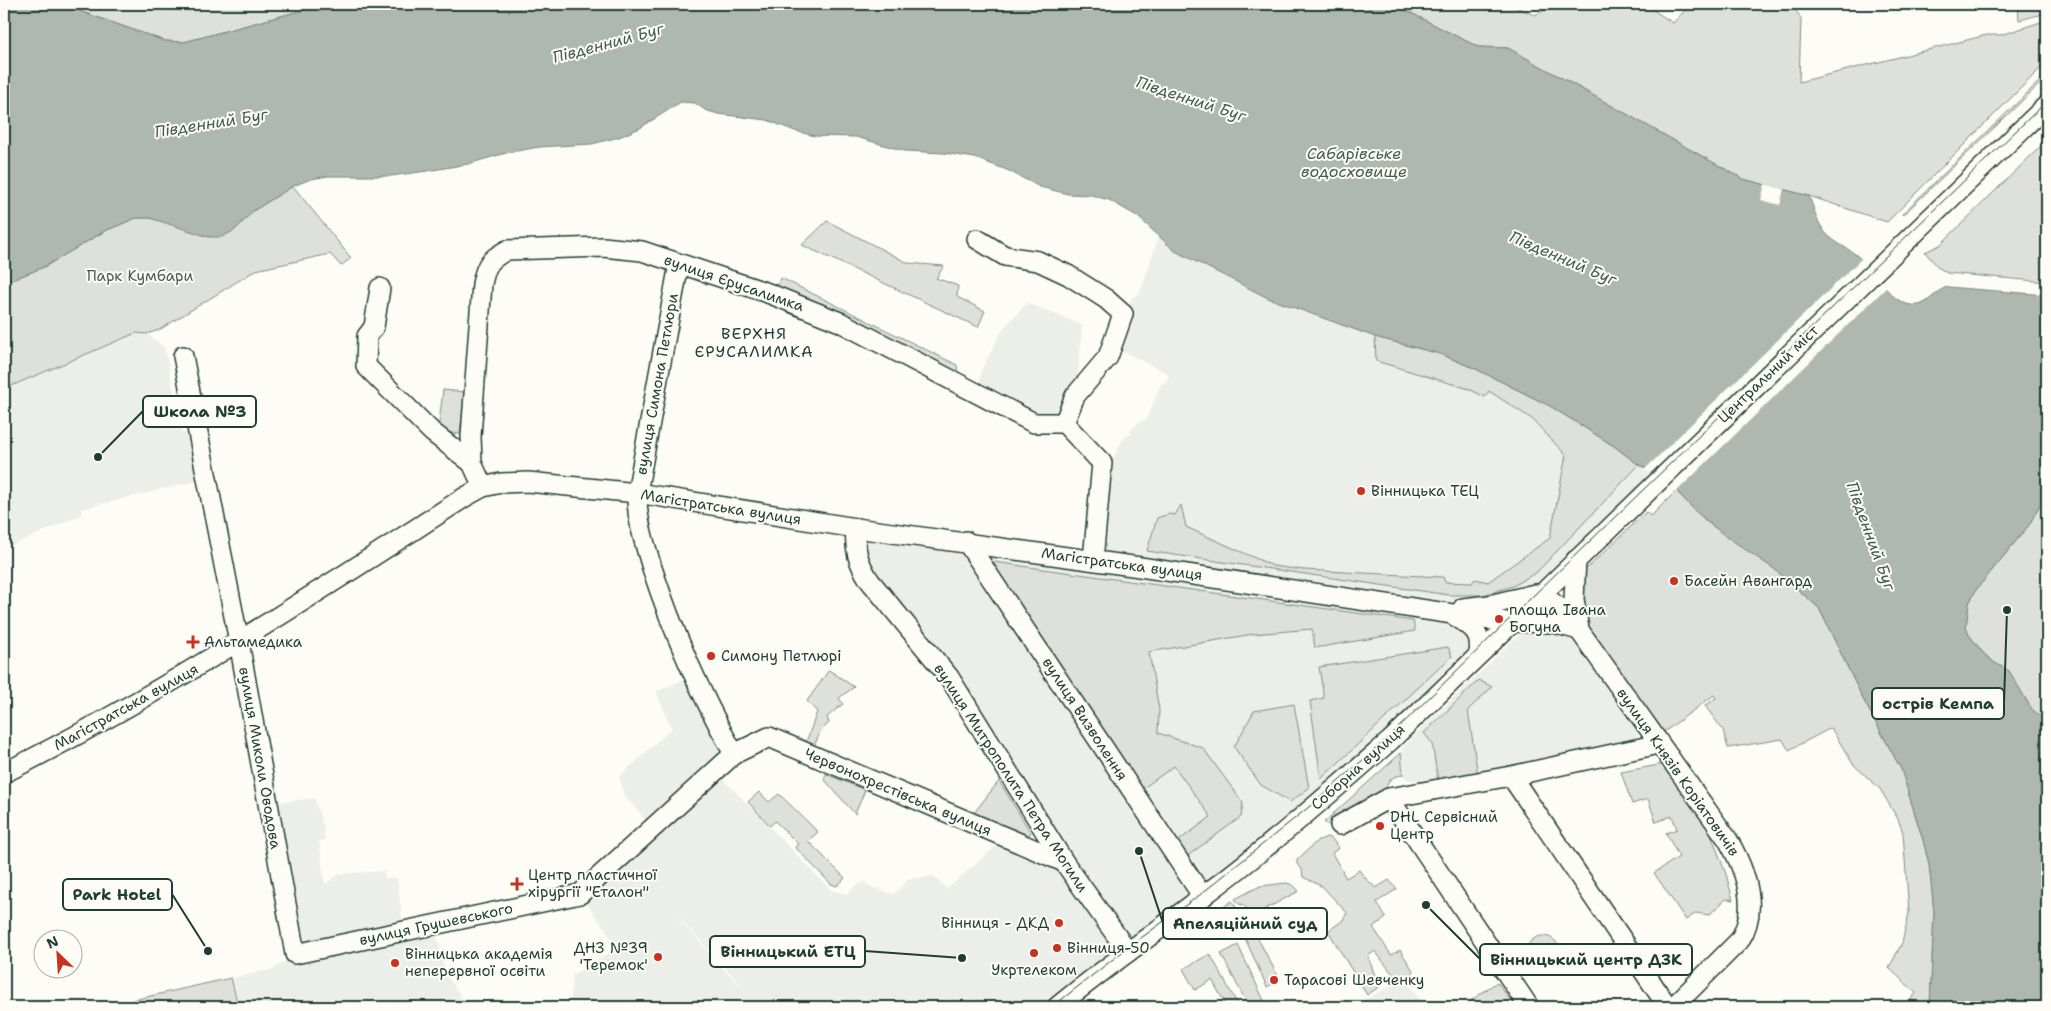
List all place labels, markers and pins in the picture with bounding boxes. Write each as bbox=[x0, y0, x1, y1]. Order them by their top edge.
callout: Школа №3 bbox=[143, 396, 256, 427]
place label: Вінницька ТЕЦ bbox=[1371, 481, 1479, 501]
marker: Вінницька ТЕЦ bbox=[1355, 485, 1367, 497]
place label: Басейн Авангард bbox=[1684, 571, 1813, 591]
marker: Басейн Авангард bbox=[1668, 575, 1680, 587]
place label: площа Івана Богуна bbox=[1509, 600, 1607, 637]
marker: площа Івана Богуна bbox=[1493, 613, 1505, 625]
place label: Альтамедика bbox=[204, 632, 303, 652]
marker: Альтамедика bbox=[186, 635, 200, 649]
place label: Симону Петлюрі bbox=[721, 646, 841, 666]
marker: Симону Петлюрі bbox=[705, 650, 717, 662]
callout: острів Кемпа bbox=[1872, 688, 2004, 719]
place label: DHL Сервісний Центр bbox=[1390, 807, 1498, 844]
marker: DHL Сервісний Центр bbox=[1374, 820, 1386, 832]
place label: Центр пластичної хірургії "Еталон" bbox=[528, 865, 658, 902]
marker: Центр пластичної хірургії "Еталон" bbox=[510, 877, 524, 891]
callout: Park Hotel bbox=[63, 879, 172, 910]
callout: Апеляційний суд bbox=[1163, 908, 1327, 939]
place label: Вінниця - ДКД bbox=[941, 913, 1050, 933]
marker: Вінниця - ДКД bbox=[1053, 917, 1065, 929]
callout: Вінницький ЕТЦ bbox=[710, 936, 865, 967]
place label: ДНЗ №39 'Теремок' bbox=[574, 938, 648, 975]
place label: Вінниця-50 bbox=[1067, 938, 1150, 958]
marker: Вінниця-50 bbox=[1051, 942, 1063, 954]
place label: Вінницька академія неперервної освіти bbox=[405, 944, 553, 981]
callout: Вінницький центр ДЗК bbox=[1480, 944, 1692, 975]
marker: Укртелеком bbox=[1028, 947, 1040, 959]
marker: ДНЗ №39 'Теремок' bbox=[652, 951, 664, 963]
marker: Вінницька академія неперервної освіти bbox=[389, 957, 401, 969]
place label: Укртелеком bbox=[991, 960, 1077, 980]
place label: Тарасові Шевченку bbox=[1284, 970, 1424, 990]
marker: Тарасові Шевченку bbox=[1268, 974, 1280, 986]

